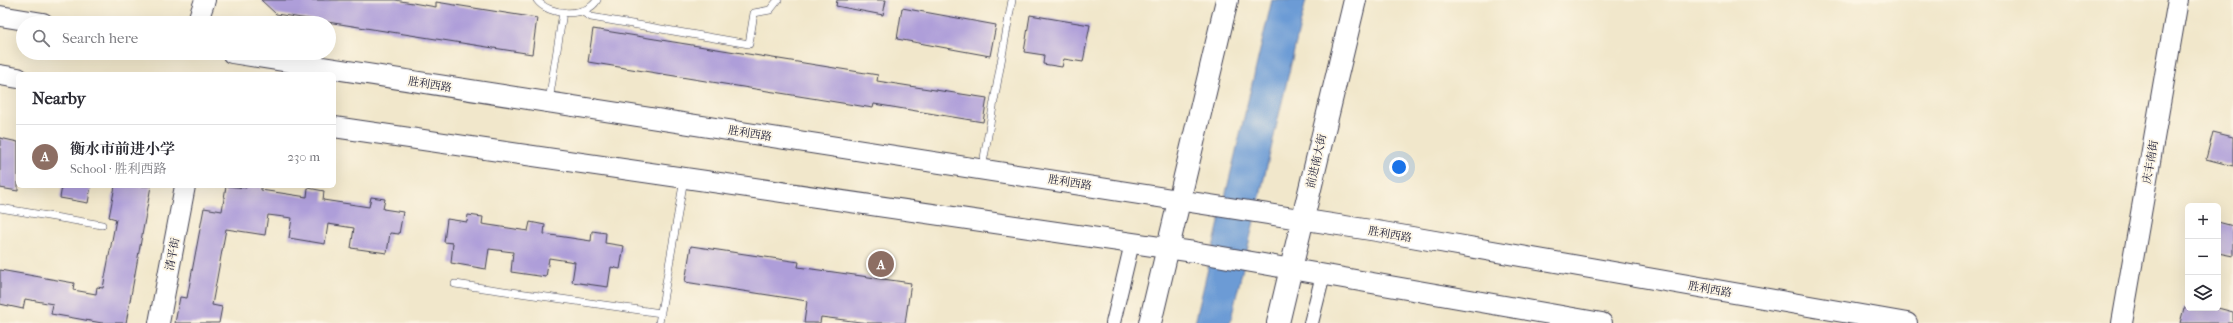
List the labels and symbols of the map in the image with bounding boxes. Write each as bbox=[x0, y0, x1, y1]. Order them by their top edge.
street label: 胜利西路 bbox=[407, 75, 453, 94]
street label: 胜利西路 bbox=[727, 124, 773, 143]
street label: 前进南大街 bbox=[1304, 133, 1329, 189]
street label: 庆丰南街 bbox=[2140, 139, 2161, 185]
your location bbox=[1389, 157, 1409, 177]
street label: 胜利西路 bbox=[1047, 173, 1093, 192]
street label: 胜利西路 bbox=[1367, 224, 1413, 245]
street label: 清平街 bbox=[163, 237, 182, 272]
pin: A bbox=[868, 249, 894, 279]
street label: 胜利西路 bbox=[1687, 279, 1733, 300]

